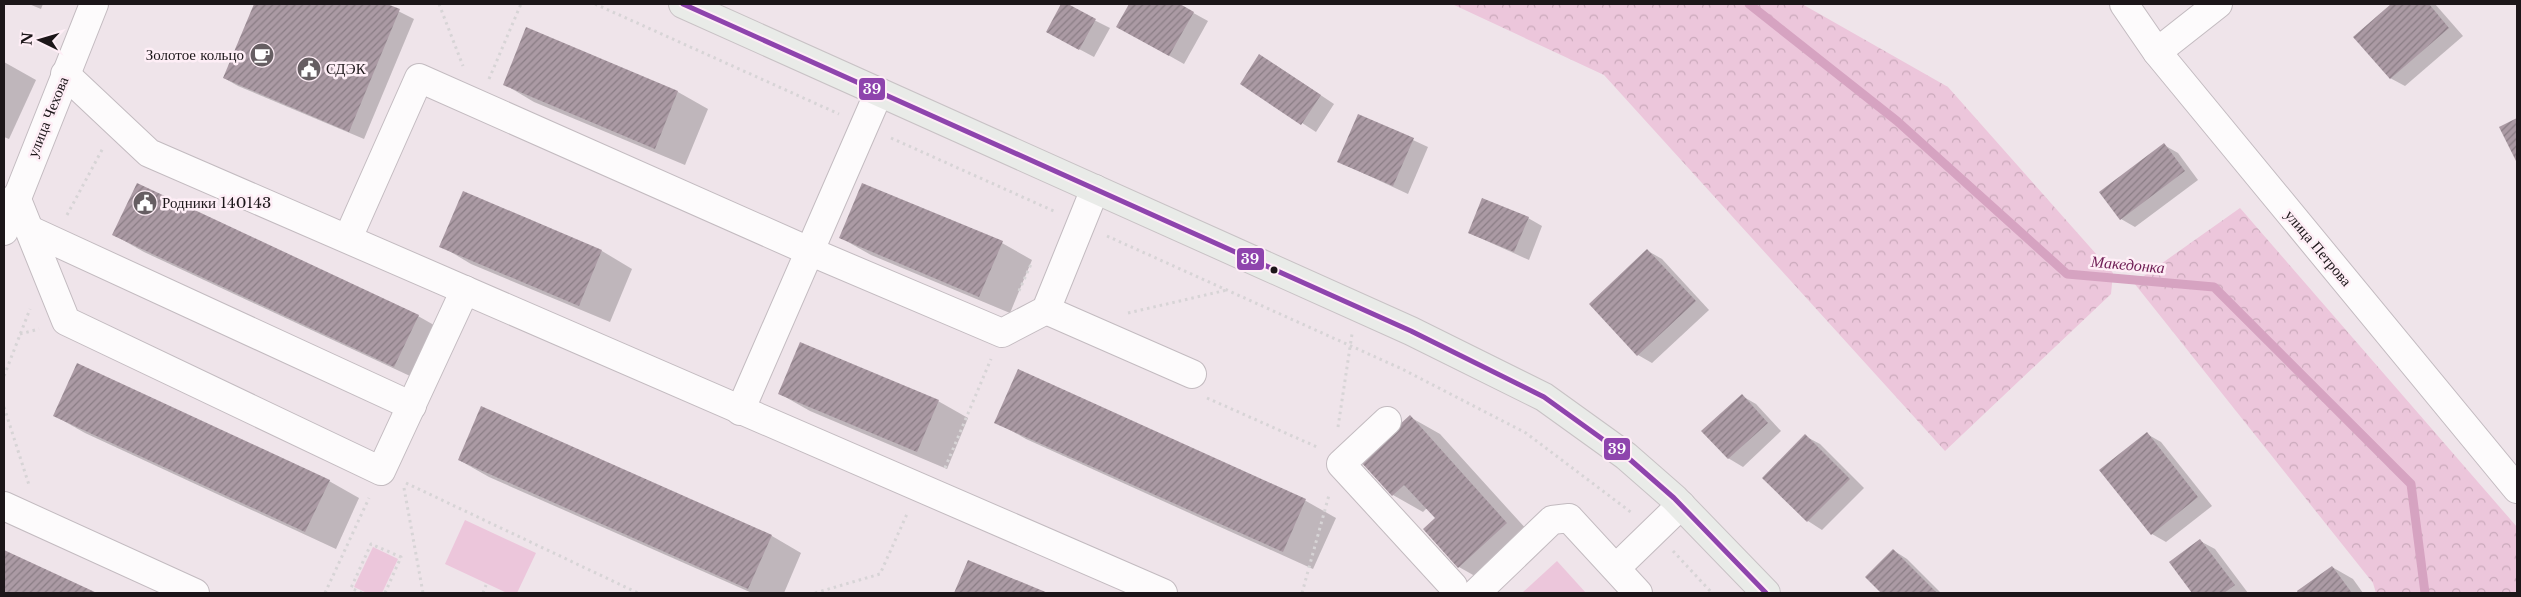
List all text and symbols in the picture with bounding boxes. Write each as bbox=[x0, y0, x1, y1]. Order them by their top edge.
north arrow bbox=[15, 15, 65, 65]
text: N bbox=[18, 32, 37, 46]
cafe icon: Золотое кольцо bbox=[249, 42, 275, 68]
place label: Золотое кольцо bbox=[146, 45, 244, 64]
public building icon: СДЭК bbox=[296, 56, 322, 82]
place label: СДЭК bbox=[326, 59, 367, 78]
street label: улица Чехова bbox=[23, 73, 72, 160]
line badge: 39 bbox=[858, 77, 886, 101]
text: 39 bbox=[863, 80, 881, 98]
public building icon: Родники 140143 bbox=[132, 190, 158, 216]
place label: Родники 140143 bbox=[162, 193, 271, 212]
street label: улица Петрова bbox=[2281, 206, 2356, 290]
line badge: 39 bbox=[1236, 247, 1265, 271]
text: 39 bbox=[1241, 250, 1259, 268]
water label: Македонка bbox=[2089, 251, 2166, 277]
unlabelled marker bbox=[1269, 265, 1279, 275]
line badge: 39 bbox=[1603, 437, 1631, 461]
text: 39 bbox=[1608, 440, 1626, 458]

